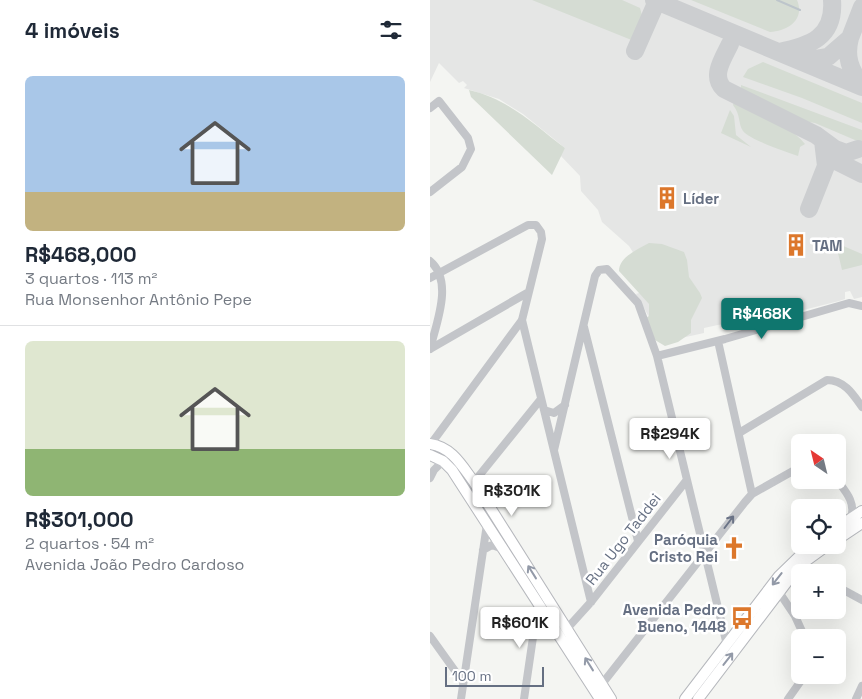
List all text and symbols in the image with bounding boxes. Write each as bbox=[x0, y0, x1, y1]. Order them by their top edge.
icon: filters bbox=[377, 16, 405, 44]
text: 4 imóveis bbox=[25, 17, 120, 44]
icon: home bbox=[170, 108, 260, 198]
building icon: Líder bbox=[654, 185, 680, 211]
place label: Líder bbox=[683, 189, 719, 208]
building icon: TAM bbox=[783, 232, 809, 258]
place label: TAM bbox=[812, 236, 843, 255]
text: R$468,000 bbox=[25, 241, 137, 268]
text: 3 quartos · 113 m² bbox=[25, 268, 157, 289]
text: Rua Monsenhor Antônio Pepe bbox=[25, 289, 252, 310]
pin: R$468K bbox=[721, 298, 803, 340]
text: R$468K bbox=[732, 303, 792, 324]
icon: home bbox=[170, 374, 260, 464]
pin: R$294K bbox=[629, 418, 711, 460]
text: R$294K bbox=[640, 423, 700, 444]
north arrow bbox=[791, 434, 846, 489]
map controls bbox=[791, 434, 846, 684]
pin: R$301K bbox=[471, 474, 553, 517]
text: R$301K bbox=[483, 480, 541, 501]
street label: Rua Ugo Taddei bbox=[581, 489, 665, 589]
button: locate bbox=[791, 499, 846, 554]
text: R$301,000 bbox=[25, 506, 134, 533]
one-way arrow bbox=[724, 515, 734, 529]
place label: Paróquia Cristo Rei bbox=[649, 530, 718, 566]
text: 2 quartos · 54 m² bbox=[25, 533, 154, 554]
church icon: Paróquia Cristo Rei bbox=[721, 535, 747, 561]
text: Avenida João Pedro Cardoso bbox=[25, 554, 244, 575]
button: + bbox=[791, 564, 846, 619]
one-way arrow bbox=[527, 566, 537, 580]
one-way arrow bbox=[772, 572, 782, 586]
place label: Avenida Pedro Bueno, 1448 bbox=[623, 600, 726, 636]
bus stop icon: Avenida Pedro Bueno, 1448 bbox=[729, 605, 755, 631]
pin: R$601K bbox=[479, 606, 561, 649]
text: R$601K bbox=[491, 612, 549, 633]
button: − bbox=[791, 629, 846, 684]
one-way arrow bbox=[723, 652, 733, 666]
one-way arrow bbox=[584, 657, 594, 671]
scale bar bbox=[445, 664, 544, 687]
text: 100 m bbox=[452, 667, 491, 685]

